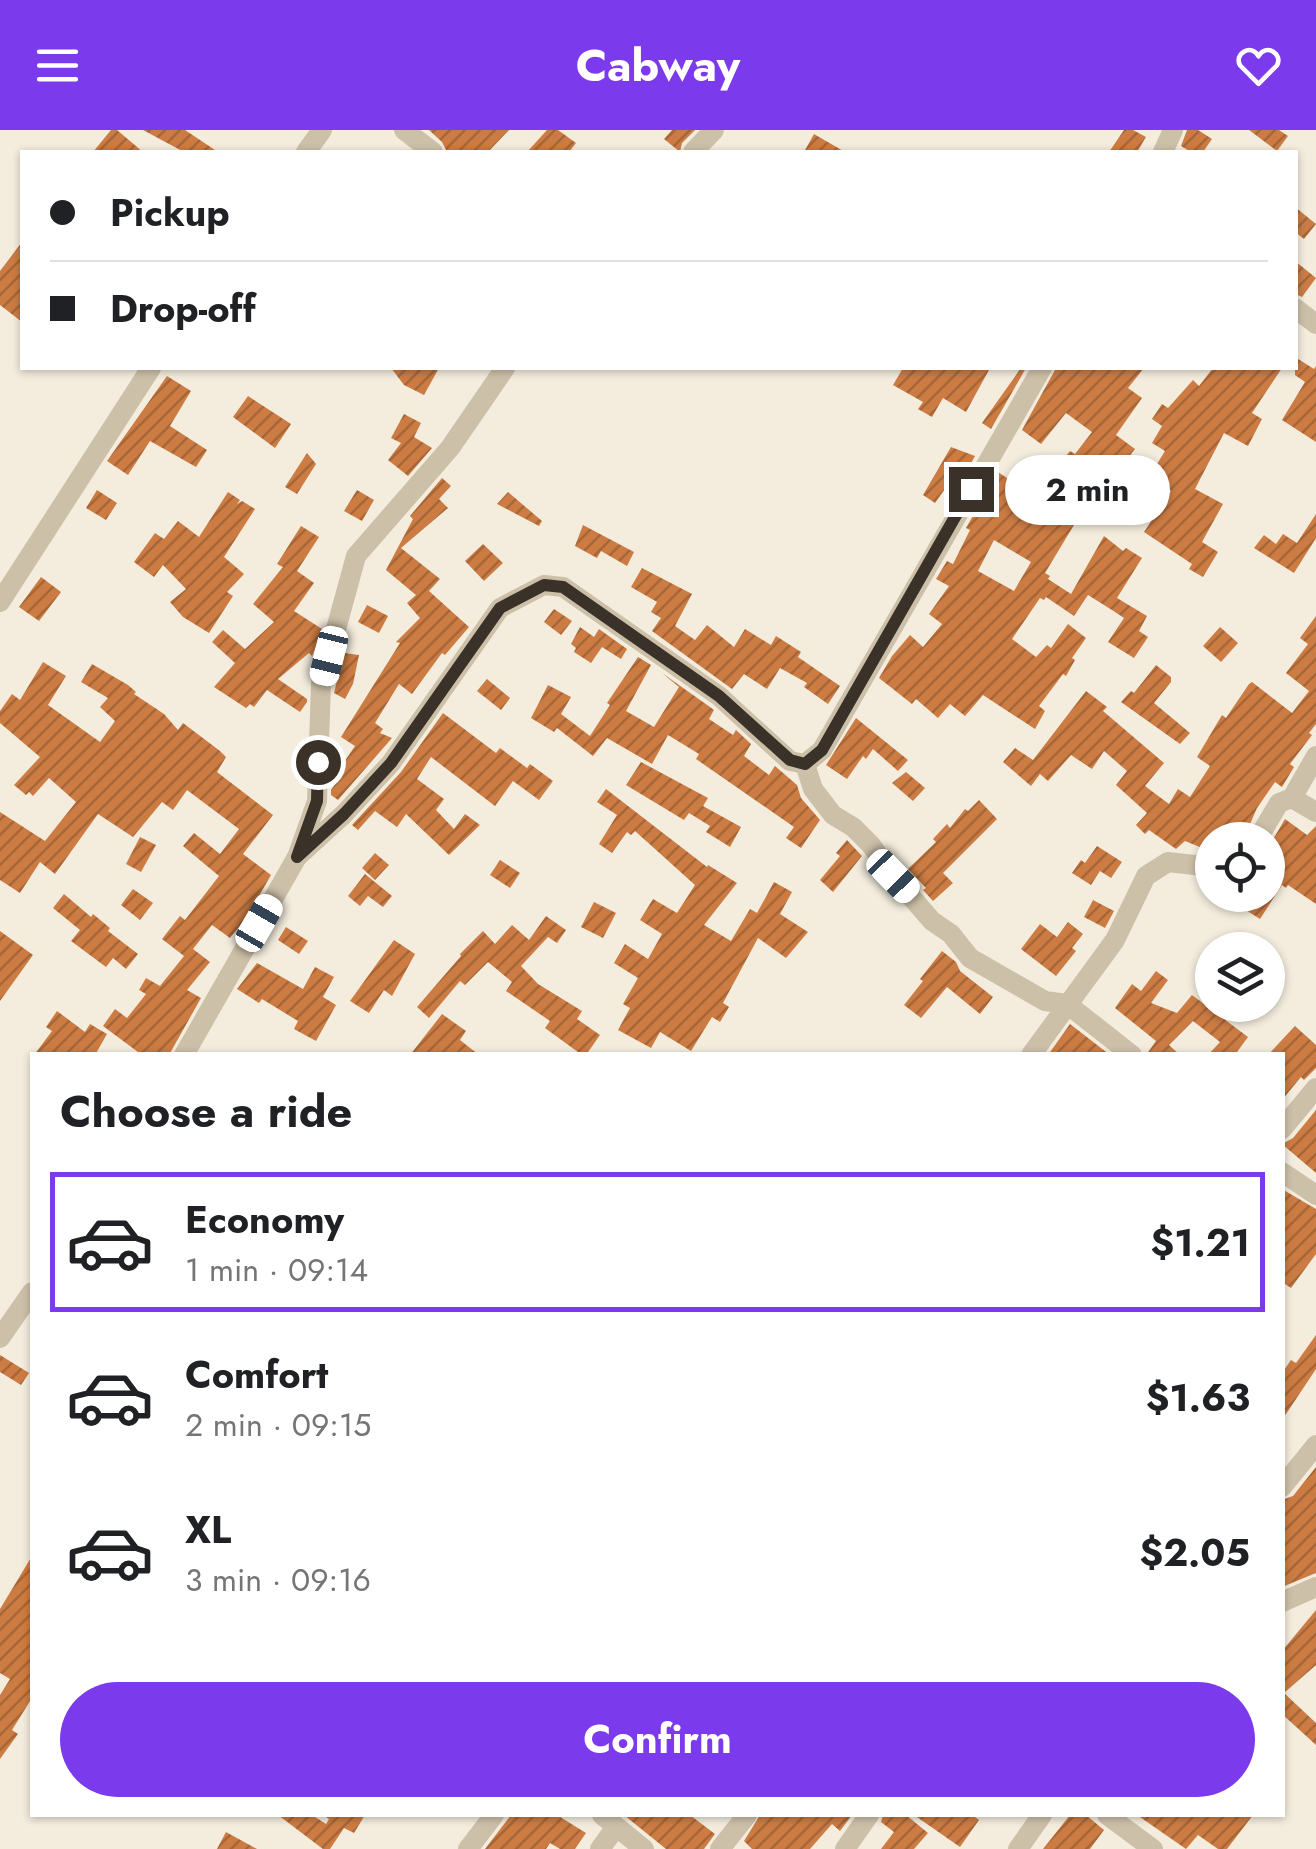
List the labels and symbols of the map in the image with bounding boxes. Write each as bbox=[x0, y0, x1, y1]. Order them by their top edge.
callout: 2 min bbox=[1006, 454, 1171, 524]
route end bbox=[949, 467, 994, 512]
car bbox=[307, 623, 351, 689]
route start bbox=[296, 740, 341, 785]
car bbox=[861, 844, 925, 908]
car bbox=[231, 890, 287, 956]

